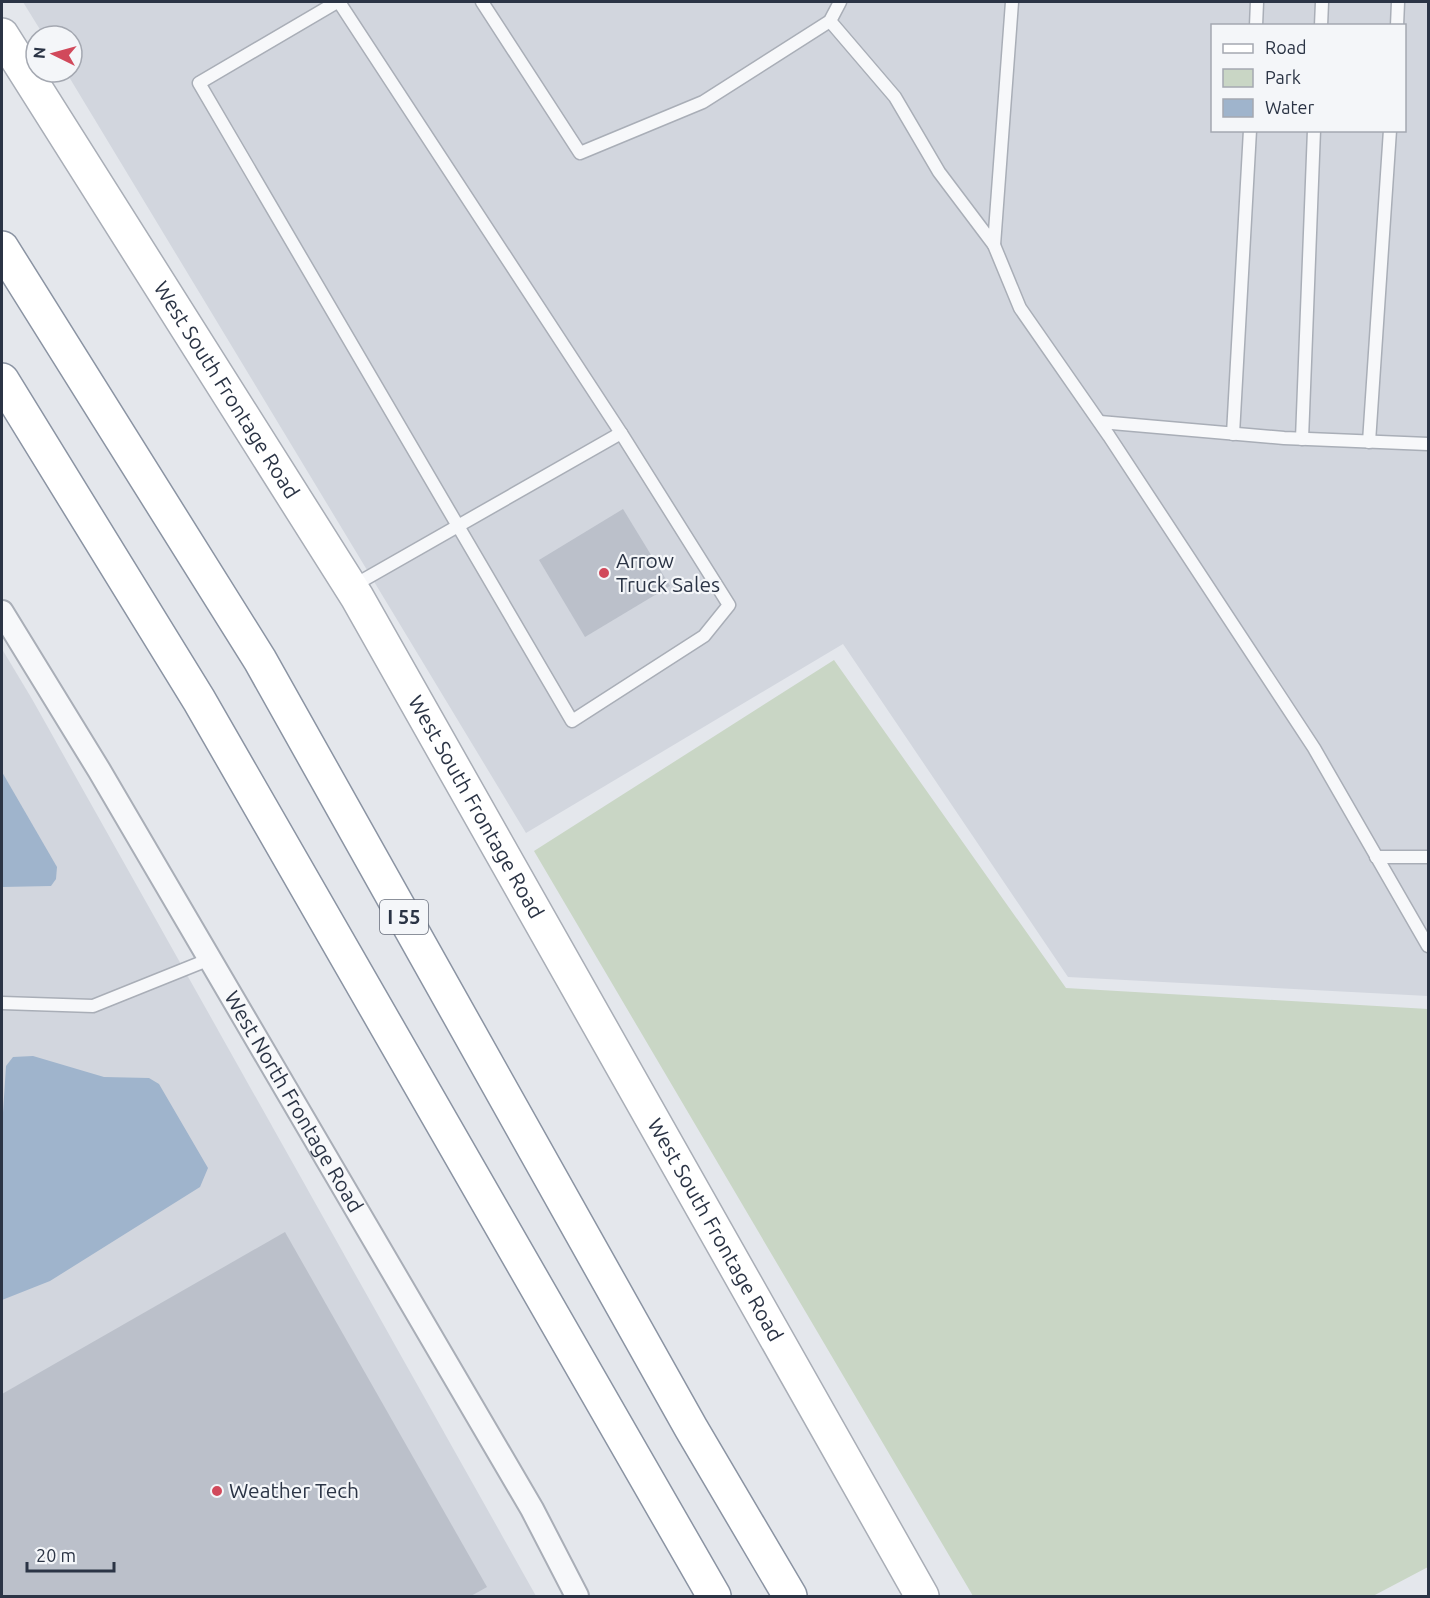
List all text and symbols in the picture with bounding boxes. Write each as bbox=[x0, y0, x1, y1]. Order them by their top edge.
north arrow bbox=[24, 24, 84, 84]
legend bbox=[1211, 24, 1406, 132]
text: Road bbox=[1265, 37, 1307, 57]
text: N bbox=[30, 46, 49, 59]
text: Park bbox=[1265, 67, 1301, 87]
text: Water bbox=[1265, 97, 1315, 117]
street label: West South Frontage Road bbox=[150, 277, 305, 503]
place label: Arrow Truck Sales bbox=[616, 548, 720, 596]
marker: Arrow Truck Sales bbox=[597, 566, 611, 580]
street label: West South Frontage Road bbox=[404, 691, 549, 922]
road number: I 55 bbox=[380, 900, 428, 934]
street label: West North Frontage Road bbox=[220, 986, 368, 1216]
street label: West South Frontage Road bbox=[643, 1114, 788, 1345]
place label: Weather Tech bbox=[229, 1478, 359, 1502]
marker: Weather Tech bbox=[210, 1484, 224, 1498]
scale bar bbox=[27, 1535, 114, 1573]
text: 20 m bbox=[36, 1545, 76, 1565]

